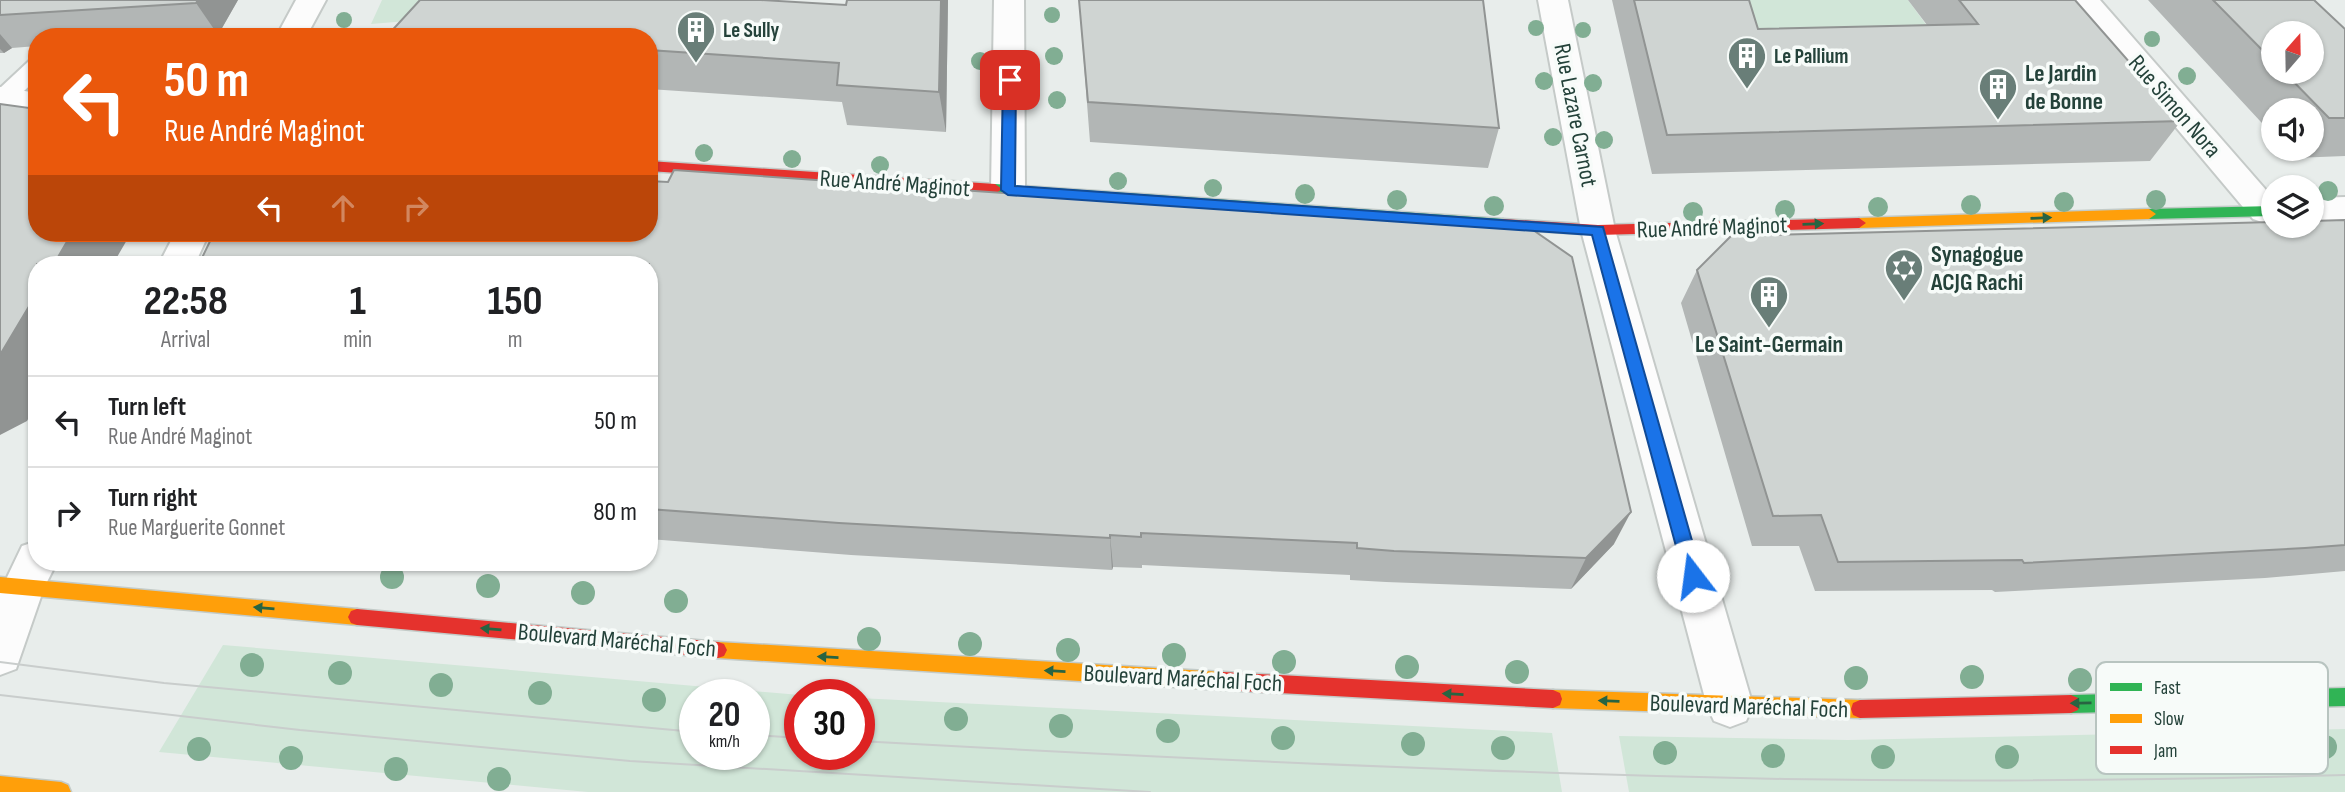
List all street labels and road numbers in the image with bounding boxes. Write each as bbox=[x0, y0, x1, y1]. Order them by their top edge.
street label: Rue Lazare Carnot bbox=[1547, 41, 1604, 189]
street label: Rue Simon Nora bbox=[2122, 49, 2227, 164]
street label: Rue André Maginot bbox=[819, 164, 971, 203]
street label: Rue André Maginot bbox=[1636, 210, 1788, 245]
street label: Boulevard Maréchal Foch bbox=[517, 617, 717, 664]
street label: Boulevard Maréchal Foch bbox=[1083, 659, 1283, 698]
street label: Boulevard Maréchal Foch bbox=[1649, 689, 1849, 724]

